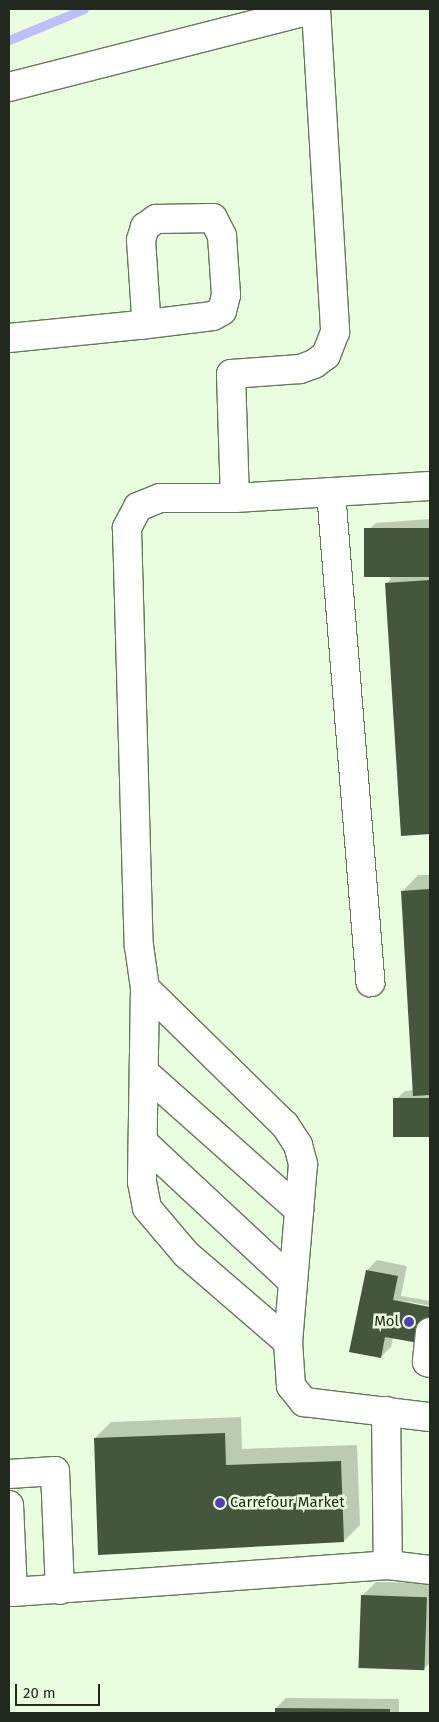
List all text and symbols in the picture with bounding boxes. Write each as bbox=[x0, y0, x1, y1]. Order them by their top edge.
place label: Mol bbox=[374, 1313, 399, 1331]
marker: Mol bbox=[403, 1316, 415, 1328]
place label: Carrefour Market bbox=[230, 1494, 345, 1512]
marker: Carrefour Market bbox=[214, 1497, 226, 1509]
scale bar bbox=[18, 1674, 102, 1706]
text: 20 m bbox=[23, 1684, 56, 1702]

